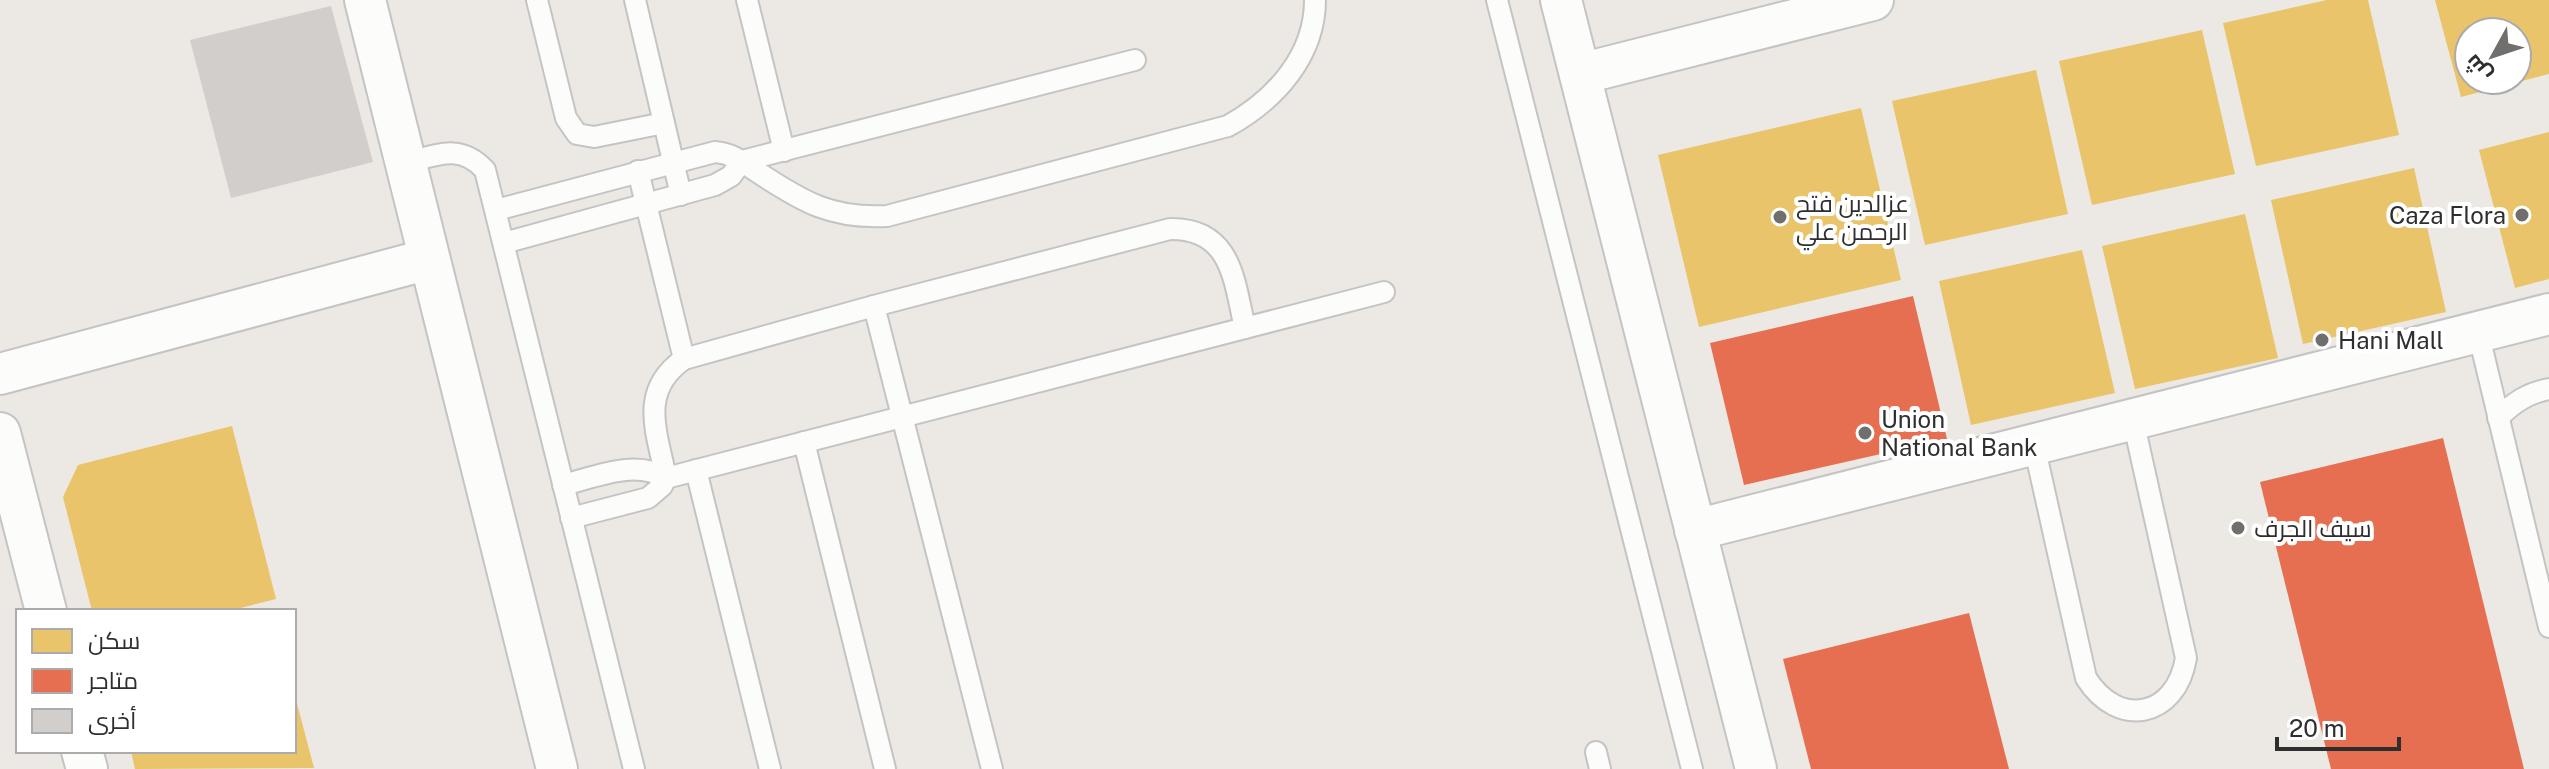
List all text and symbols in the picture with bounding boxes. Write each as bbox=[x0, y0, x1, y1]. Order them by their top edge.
north arrow bbox=[2453, 16, 2533, 96]
text: ش bbox=[2459, 49, 2497, 88]
place label: عزالدين فتح الرحمن علي bbox=[1796, 189, 1909, 251]
place label: Caza Flora bbox=[2389, 201, 2506, 229]
marker: Caza Flora bbox=[2513, 206, 2531, 224]
marker: عزالدين فتح الرحمن علي bbox=[1771, 208, 1789, 226]
place label: Hani Mall bbox=[2338, 326, 2444, 354]
marker: Hani Mall bbox=[2313, 331, 2331, 349]
place label: Union National Bank bbox=[1881, 405, 2038, 461]
marker: Union National Bank bbox=[1856, 424, 1874, 442]
place label: سيف الجرف bbox=[2254, 514, 2372, 542]
marker: سيف الجرف bbox=[2229, 519, 2247, 537]
legend bbox=[16, 609, 296, 753]
text: سكن bbox=[88, 626, 140, 655]
text: متاجر bbox=[86, 666, 138, 694]
scale bar bbox=[2277, 701, 2399, 751]
text: أخرى bbox=[88, 705, 136, 735]
text: 20 m bbox=[2289, 714, 2345, 742]

